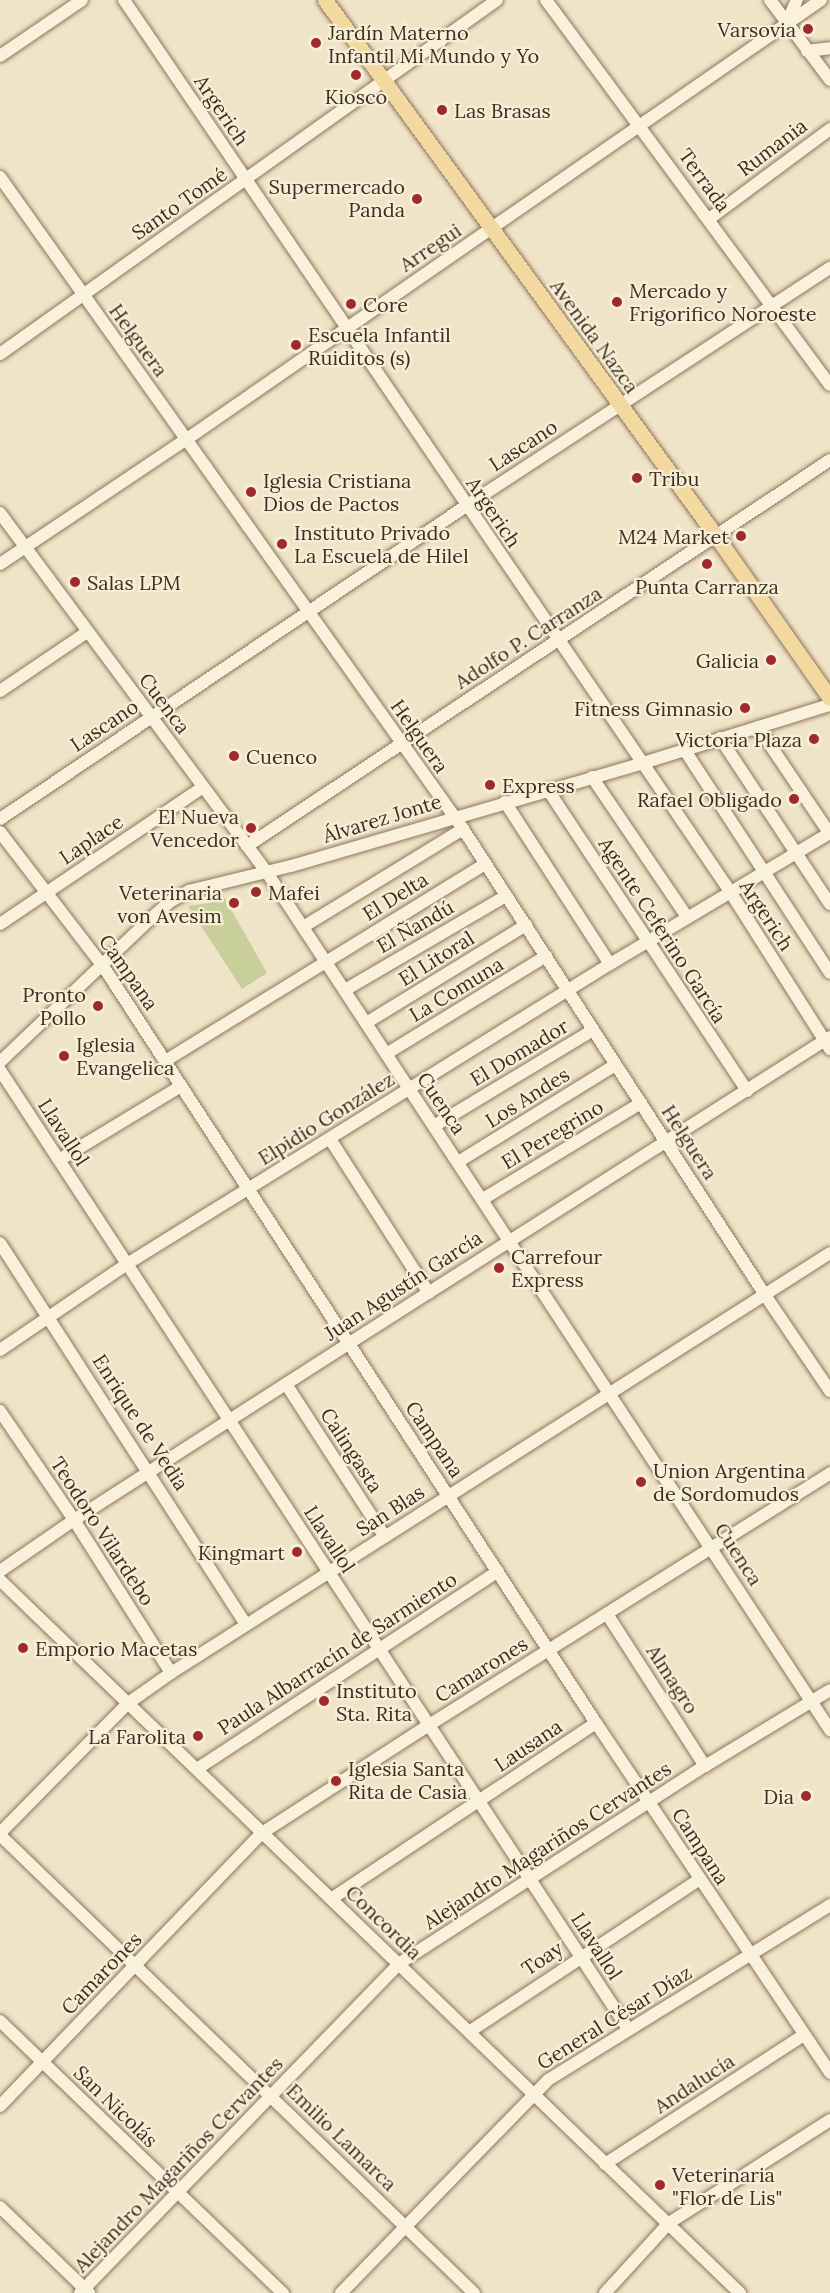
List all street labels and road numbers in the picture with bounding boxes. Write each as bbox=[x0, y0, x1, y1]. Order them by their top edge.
street label: Argerich bbox=[190, 70, 254, 150]
street label: Rumania bbox=[733, 113, 811, 181]
street label: Terrada bbox=[674, 144, 736, 216]
street label: Santo Tomé bbox=[127, 161, 231, 245]
street label: Arregui bbox=[395, 218, 465, 276]
street label: Avenida Nazca bbox=[546, 274, 644, 398]
street label: Helguera bbox=[105, 299, 173, 381]
street label: Lascano bbox=[484, 414, 562, 476]
street label: Argerich bbox=[462, 472, 526, 552]
street label: Adolfo P. Carranza bbox=[450, 581, 606, 693]
street label: Cuenca bbox=[134, 668, 196, 738]
street label: Lascano bbox=[66, 694, 142, 756]
street label: Helguera bbox=[386, 695, 454, 777]
street label: Álvarez Jonte bbox=[320, 789, 444, 847]
street label: Laplace bbox=[55, 809, 127, 869]
street label: Agente Ceferino García bbox=[594, 833, 732, 1027]
street label: El Delta bbox=[358, 867, 432, 925]
street label: Argerich bbox=[735, 875, 799, 955]
street label: El Ñandú bbox=[372, 894, 458, 958]
street label: El Litoral bbox=[394, 925, 478, 991]
street label: Campana bbox=[94, 930, 164, 1014]
street label: La Comuna bbox=[405, 952, 507, 1026]
street label: El Domador bbox=[466, 1013, 572, 1091]
street label: Los Andes bbox=[481, 1062, 573, 1132]
street label: Elpidio González bbox=[253, 1066, 399, 1170]
street label: Cuenca bbox=[413, 1067, 471, 1139]
street label: Llavallol bbox=[33, 1094, 95, 1170]
street label: El Peregrino bbox=[497, 1094, 607, 1174]
street label: Helguera bbox=[657, 1100, 723, 1184]
street label: Juan Agustín García bbox=[320, 1225, 486, 1345]
street label: Enrique de Vedia bbox=[88, 1349, 194, 1495]
street label: Campana bbox=[401, 1396, 469, 1482]
street label: Calingasta bbox=[316, 1403, 388, 1497]
street label: Teodoro Vilardebo bbox=[46, 1452, 160, 1610]
street label: San Blas bbox=[351, 1479, 429, 1541]
street label: Llavallol bbox=[299, 1501, 361, 1577]
street label: Cuenca bbox=[710, 1518, 768, 1590]
street label: Paula Albarracín de Sarmiento bbox=[213, 1567, 461, 1739]
street label: Camarones bbox=[430, 1631, 532, 1707]
street label: Almagro bbox=[642, 1640, 704, 1718]
street label: Lausana bbox=[490, 1714, 566, 1776]
street label: Alejandro Magariños Cervantes bbox=[419, 1756, 675, 1934]
street label: Campana bbox=[667, 1803, 735, 1889]
street label: Concordia bbox=[341, 1880, 427, 1964]
street label: Llavallol bbox=[566, 1908, 628, 1984]
street label: Camarones bbox=[56, 1927, 146, 2019]
street label: Toay bbox=[517, 1936, 567, 1980]
street label: General César Díaz bbox=[532, 1960, 696, 2074]
street label: Andalucía bbox=[649, 2048, 739, 2118]
street label: Alejandro Magariños Cervantes bbox=[69, 2051, 287, 2277]
street label: San Nicolás bbox=[69, 2060, 163, 2152]
street label: Emilio Lamarca bbox=[282, 2078, 402, 2196]

